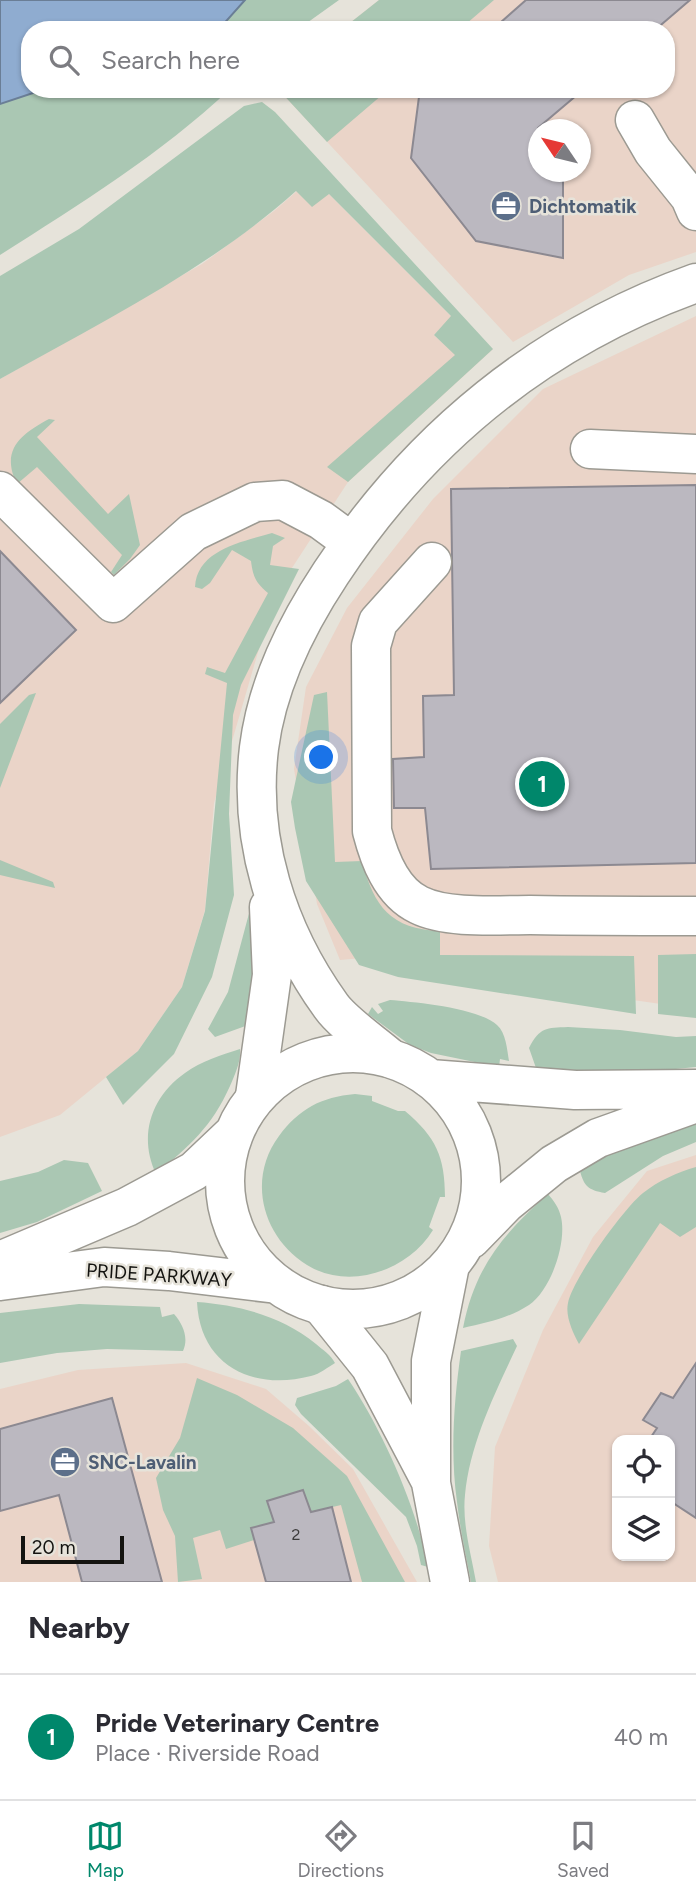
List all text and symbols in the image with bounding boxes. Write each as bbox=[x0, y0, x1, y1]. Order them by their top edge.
search box bbox=[21, 21, 675, 98]
icon: search bbox=[45, 41, 83, 79]
text: Search here bbox=[101, 44, 240, 76]
north arrow bbox=[528, 119, 591, 182]
office icon: Dichtomatik bbox=[489, 189, 523, 223]
place label: Dichtomatik bbox=[529, 195, 637, 218]
your location bbox=[304, 740, 338, 774]
pin: 1 bbox=[519, 758, 565, 810]
street label: PRIDE PARKWAY bbox=[85, 1258, 233, 1292]
map controls bbox=[612, 1435, 675, 1561]
button: locate bbox=[612, 1435, 675, 1498]
office icon: SNC-Lavalin bbox=[48, 1445, 82, 1479]
place label: SNC-Lavalin bbox=[88, 1451, 197, 1474]
button: layers bbox=[612, 1498, 675, 1561]
house number: 2 bbox=[292, 1525, 300, 1544]
scale bar bbox=[21, 1533, 124, 1565]
text: 20 m bbox=[32, 1536, 76, 1559]
text: Nearby bbox=[28, 1609, 130, 1646]
text: Pride Veterinary Centre bbox=[95, 1707, 379, 1739]
text: 1 bbox=[46, 1723, 56, 1751]
text: 40 m bbox=[614, 1723, 668, 1751]
text: Place · Riverside Road bbox=[95, 1739, 320, 1767]
tab: Map bbox=[86, 1817, 124, 1882]
tab: Directions bbox=[297, 1817, 384, 1882]
tab: Saved bbox=[557, 1817, 609, 1882]

